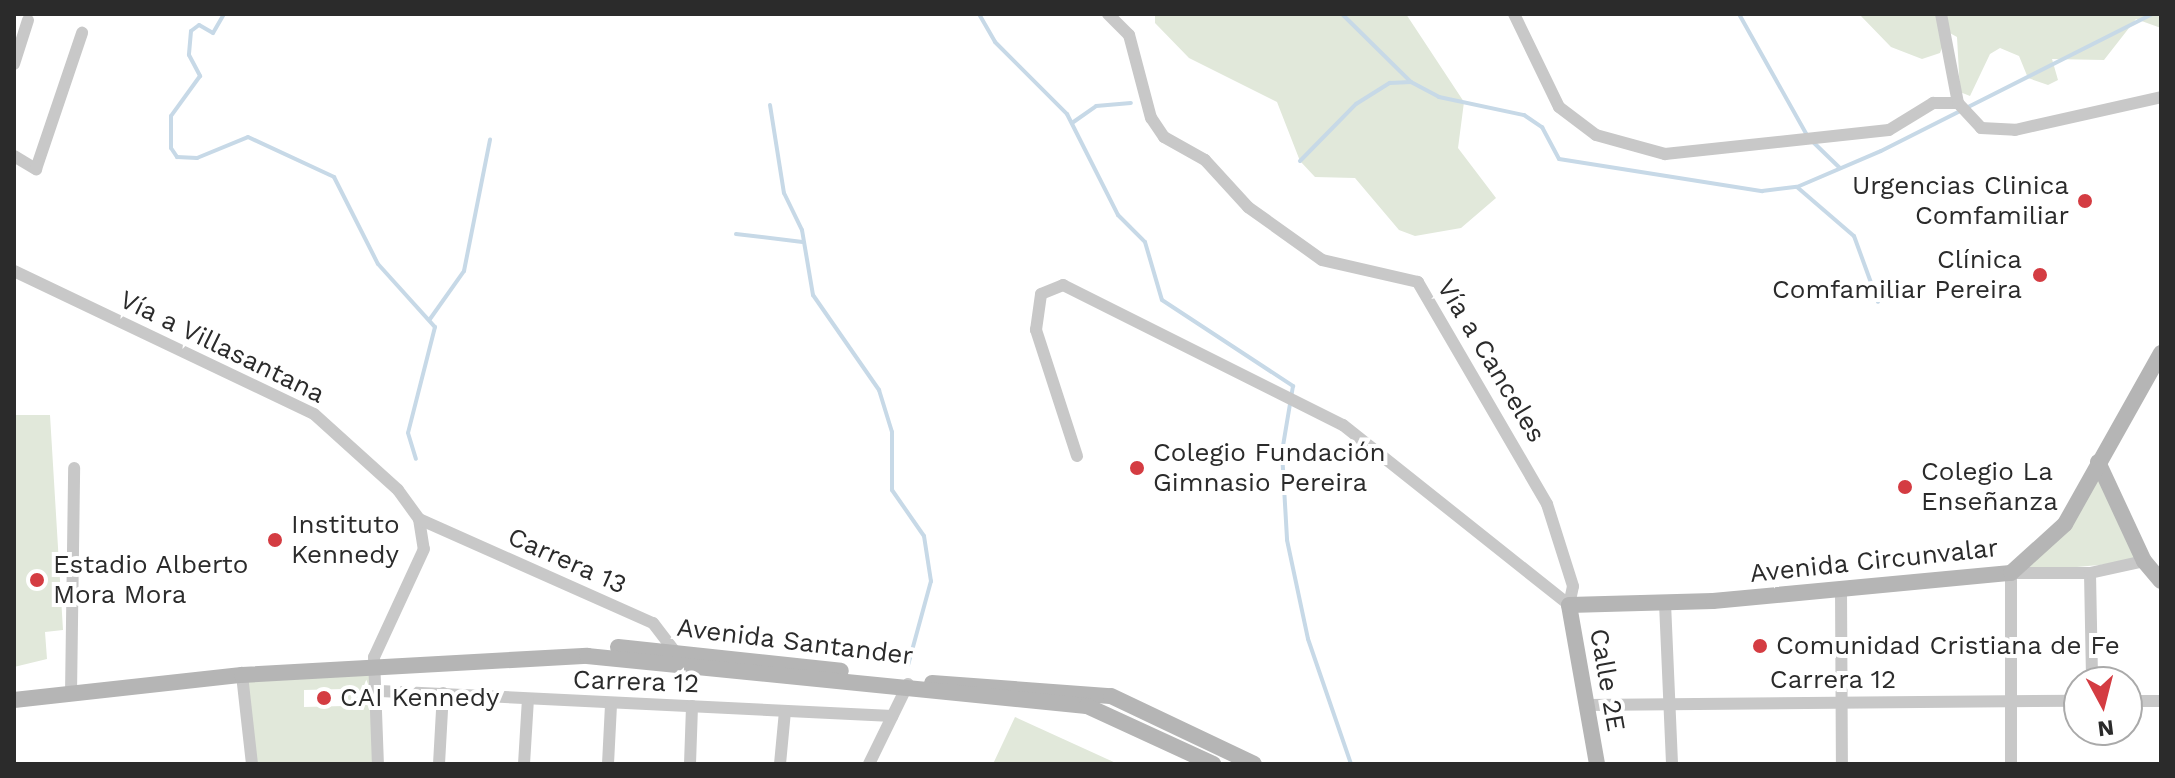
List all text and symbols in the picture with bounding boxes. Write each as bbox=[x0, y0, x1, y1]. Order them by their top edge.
place label: Urgencias Clinica Comfamiliar bbox=[1852, 170, 2069, 232]
marker: Urgencias Clinica Comfamiliar bbox=[2076, 192, 2094, 210]
place label: Clínica Comfamiliar Pereira bbox=[1771, 244, 2022, 306]
marker: Clínica Comfamiliar Pereira bbox=[2029, 264, 2051, 286]
street label: Vía a Canceles bbox=[1430, 273, 1552, 449]
street label: Vía a Villasantana bbox=[114, 283, 330, 411]
place label: Colegio Fundación Gimnasio Pereira bbox=[1153, 437, 1386, 498]
place label: Colegio La Enseñanza bbox=[1921, 456, 2058, 518]
marker: Colegio Fundación Gimnasio Pereira bbox=[1128, 459, 1146, 477]
marker: Colegio La Enseñanza bbox=[1896, 478, 1914, 496]
place label: Instituto Kennedy bbox=[291, 509, 400, 570]
street label: Carrera 13 bbox=[502, 521, 632, 601]
marker: Instituto Kennedy bbox=[266, 531, 284, 549]
street label: Avenida Circunvalar bbox=[1748, 532, 2000, 590]
place label: Estadio Alberto Mora Mora bbox=[53, 549, 249, 610]
marker: Estadio Alberto Mora Mora bbox=[28, 571, 46, 589]
street label: Avenida Santander bbox=[675, 612, 915, 672]
street label: Calle 2E bbox=[1583, 626, 1631, 734]
place label: Comunidad Cristiana de Fe bbox=[1776, 630, 2120, 662]
marker: Comunidad Cristiana de Fe bbox=[1751, 637, 1769, 655]
street label: Carrera 12 bbox=[572, 664, 700, 700]
street label: Carrera 12 bbox=[1769, 664, 1897, 696]
north arrow bbox=[2063, 666, 2143, 746]
place label: CAI Kennedy bbox=[340, 682, 499, 714]
marker: CAI Kennedy bbox=[315, 689, 333, 707]
text: N bbox=[2096, 715, 2115, 742]

